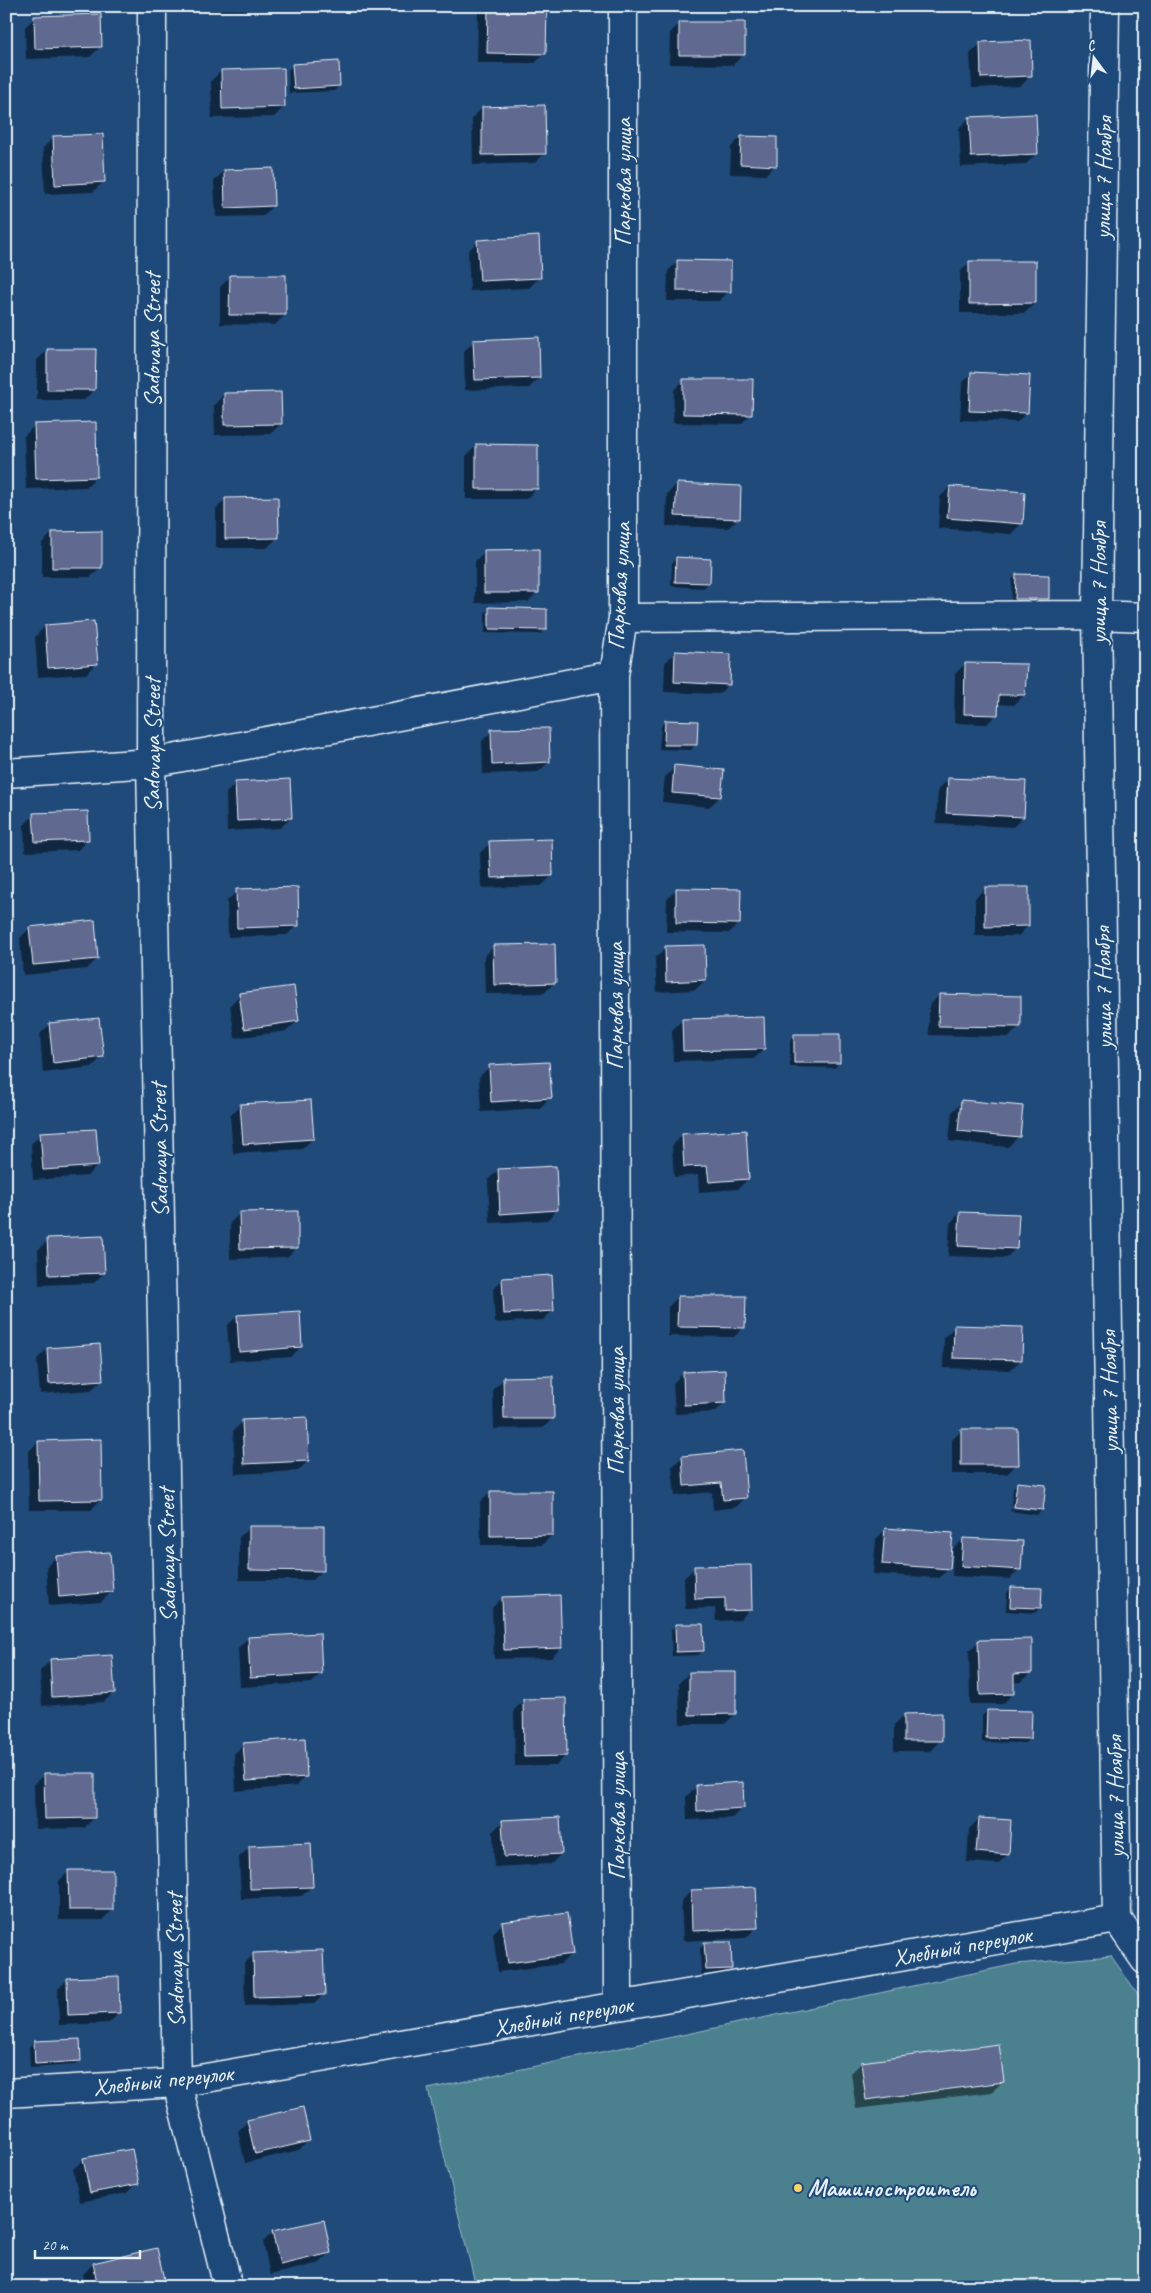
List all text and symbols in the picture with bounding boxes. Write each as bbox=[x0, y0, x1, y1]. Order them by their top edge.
north arrow bbox=[1068, 32, 1118, 82]
text: С bbox=[1085, 36, 1098, 55]
street label: улица 7 Ноября bbox=[1087, 115, 1119, 242]
street label: Парковая улица bbox=[608, 117, 638, 246]
street label: Sadovaya Street bbox=[137, 270, 167, 407]
street label: Парковая улица bbox=[601, 520, 637, 651]
street label: улица 7 Ноября bbox=[1083, 520, 1113, 646]
street label: Sadovaya Street bbox=[137, 675, 167, 812]
street label: улица 7 Ноября bbox=[1087, 925, 1119, 1052]
street label: Парковая улица bbox=[600, 941, 630, 1070]
street label: Sadovaya Street bbox=[143, 1080, 175, 1217]
street label: улица 7 Ноября bbox=[1093, 1329, 1125, 1456]
street label: Парковая улица bbox=[601, 1346, 631, 1475]
street label: Sadovaya Street bbox=[151, 1485, 183, 1622]
street label: улица 7 Ноября bbox=[1099, 1734, 1131, 1861]
street label: Парковая улица bbox=[602, 1751, 632, 1880]
street label: Sadovaya Street bbox=[159, 1890, 191, 2027]
street label: Хлебный переулок bbox=[890, 1919, 1036, 1973]
street label: Хлебный переулок bbox=[491, 1989, 637, 2043]
street label: Хлебный переулок bbox=[92, 2058, 236, 2102]
place label: Машиностроитель bbox=[808, 2173, 977, 2203]
marker: Машиностроитель bbox=[792, 2182, 804, 2194]
scale bar bbox=[35, 2228, 140, 2260]
text: 20 m bbox=[42, 2236, 69, 2255]

